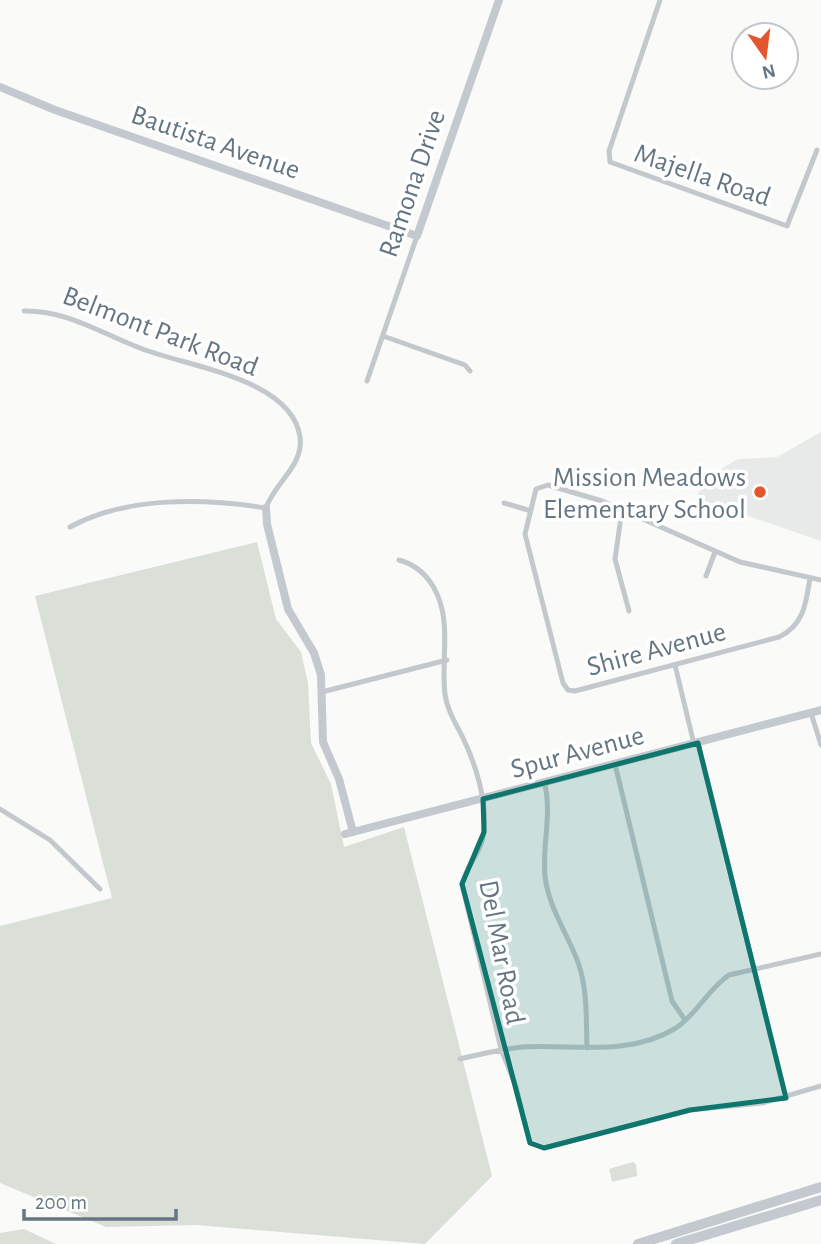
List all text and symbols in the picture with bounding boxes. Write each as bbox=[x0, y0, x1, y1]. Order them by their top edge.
north arrow bbox=[730, 21, 800, 91]
text: N bbox=[760, 60, 777, 82]
street label: Bautista Avenue bbox=[127, 101, 303, 185]
street label: Ramona Drive bbox=[375, 106, 451, 261]
street label: Majella Road bbox=[631, 140, 774, 212]
street label: Belmont Park Road bbox=[59, 282, 262, 382]
place label: Mission Meadows Elementary School bbox=[543, 464, 746, 524]
marker: Mission Meadows Elementary School bbox=[752, 484, 768, 500]
street label: Shire Avenue bbox=[584, 618, 729, 682]
street label: Spur Avenue bbox=[508, 722, 647, 784]
street label: Del Mar Road bbox=[473, 878, 529, 1027]
scale bar bbox=[24, 1178, 177, 1222]
text: 200 m bbox=[35, 1192, 87, 1213]

